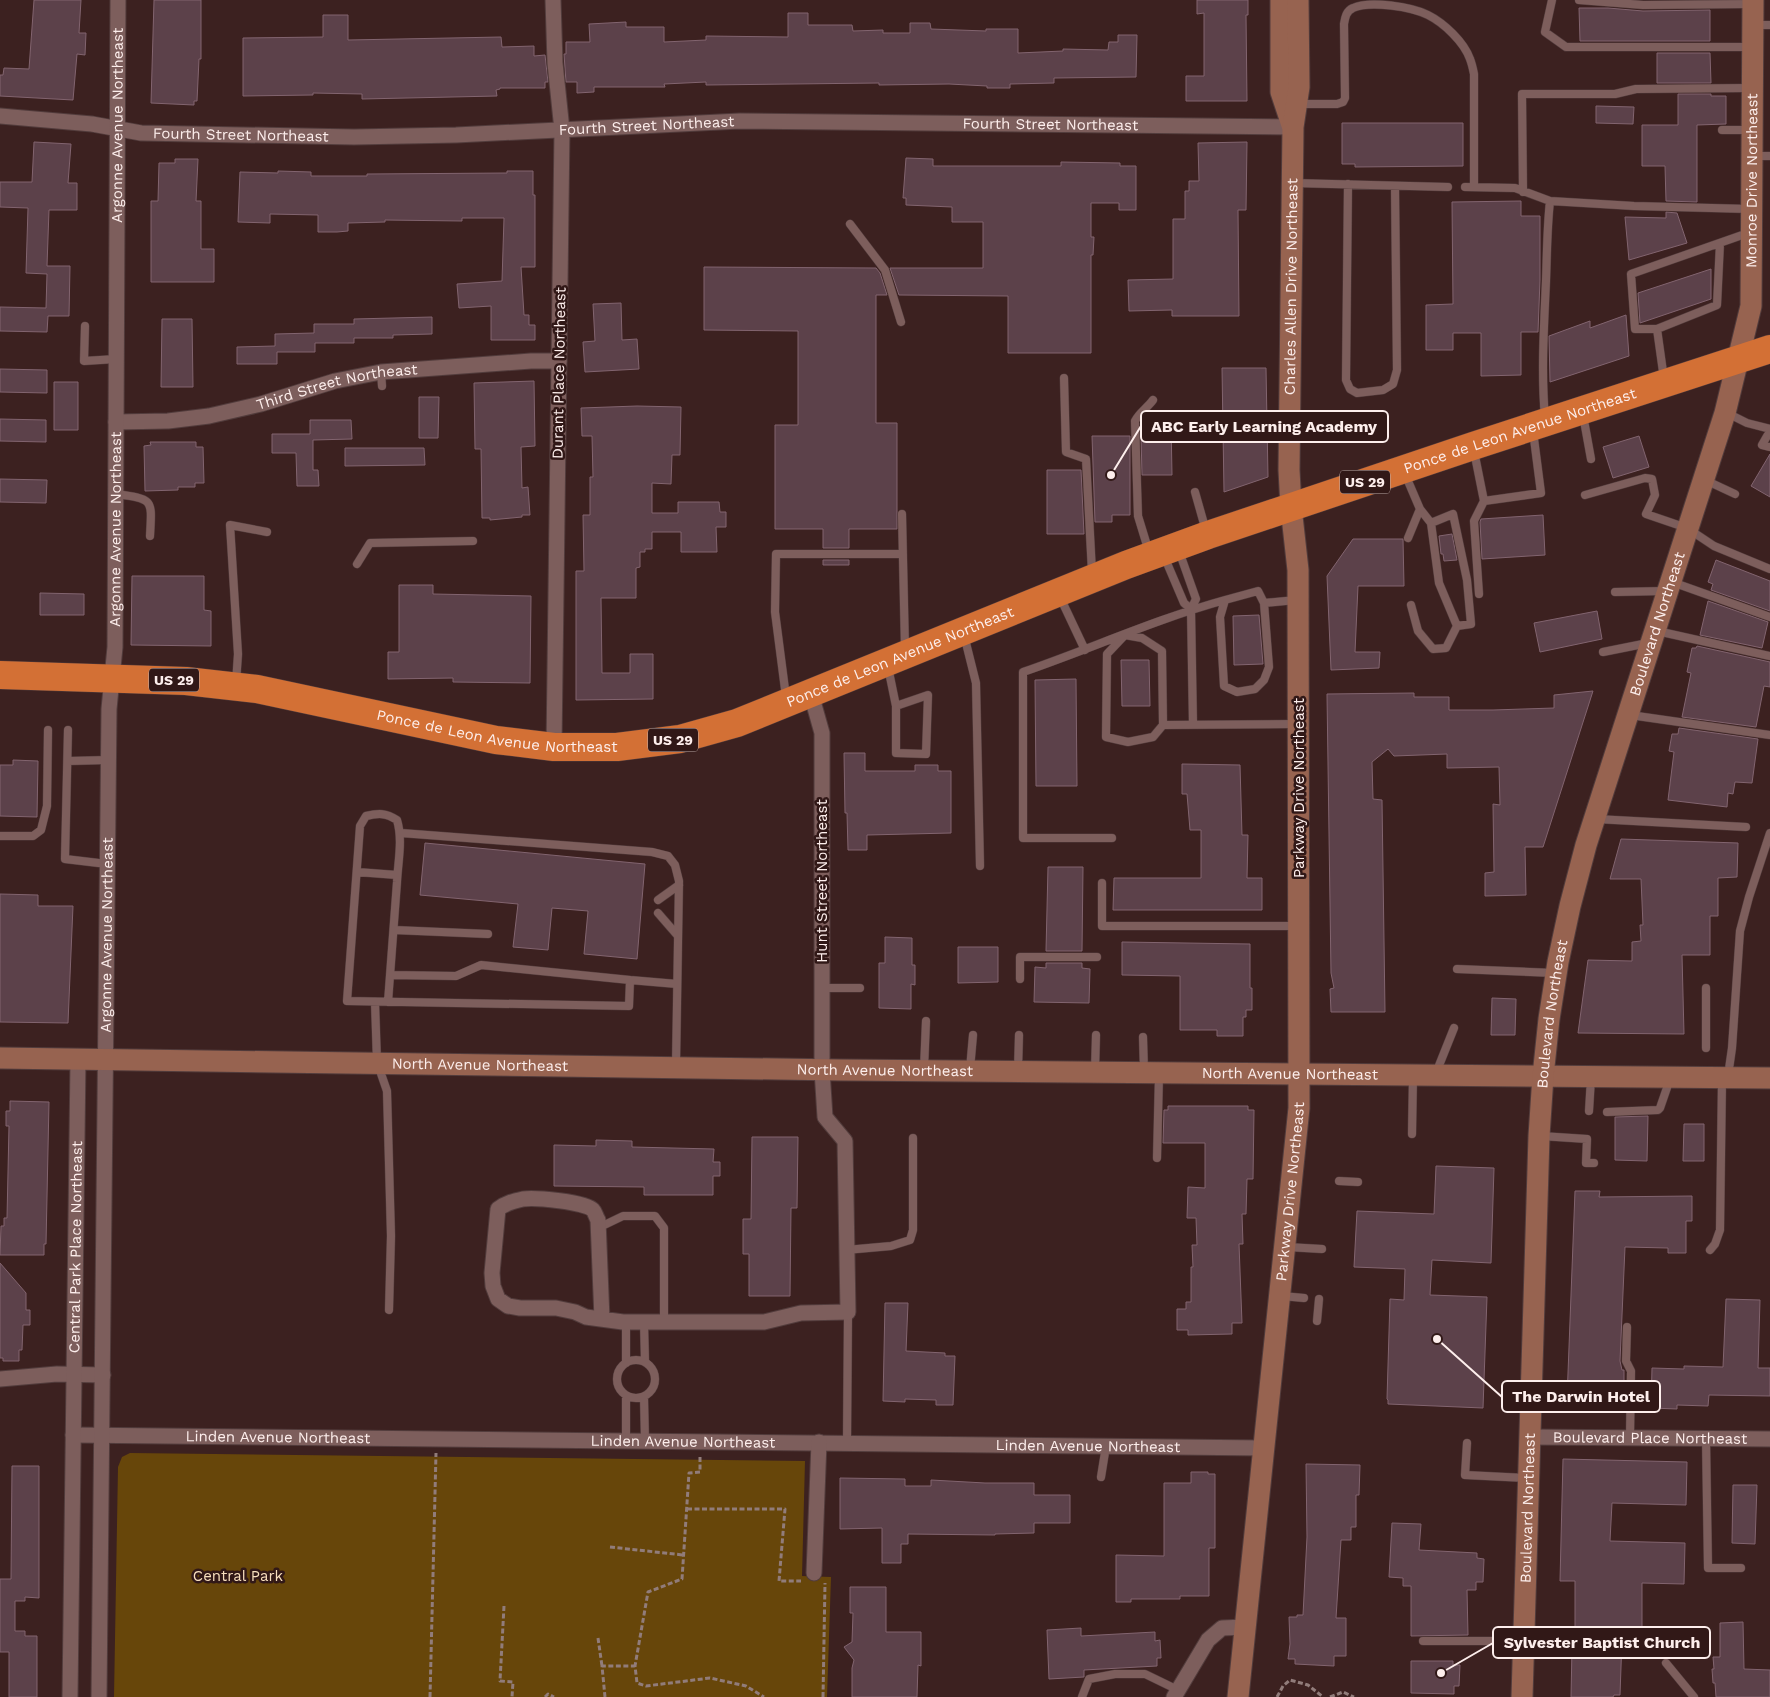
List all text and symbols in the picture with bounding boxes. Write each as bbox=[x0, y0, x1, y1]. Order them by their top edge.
street label: Argonne Avenue Northeast bbox=[108, 27, 127, 223]
street label: Monroe Drive Northeast bbox=[1742, 93, 1761, 268]
street label: Fourth Street Northeast bbox=[558, 112, 736, 139]
street label: Fourth Street Northeast bbox=[962, 114, 1139, 134]
street label: Fourth Street Northeast bbox=[153, 124, 330, 146]
street label: Charles Allen Drive Northeast bbox=[1281, 177, 1301, 395]
street label: Durant Place Northeast bbox=[549, 286, 570, 459]
street label: Third Street Northeast bbox=[254, 360, 419, 414]
street label: Ponce de Leon Avenue Northeast bbox=[1401, 384, 1639, 478]
callout: ABC Early Learning Academy bbox=[1141, 411, 1388, 442]
text: ABC Early Learning Academy bbox=[1151, 417, 1378, 436]
street label: Argonne Avenue Northeast bbox=[106, 431, 125, 627]
road number: US 29 bbox=[1340, 471, 1390, 494]
street label: Boulevard Northeast bbox=[1626, 549, 1689, 698]
street label: Ponce de Leon Avenue Northeast bbox=[784, 602, 1017, 711]
road number: US 29 bbox=[149, 668, 199, 692]
street label: Parkway Drive Northeast bbox=[1290, 697, 1308, 878]
street label: Ponce de Leon Avenue Northeast bbox=[375, 706, 618, 756]
road number: US 29 bbox=[648, 728, 698, 752]
street label: Hunt Street Northeast bbox=[813, 799, 831, 963]
street label: Argonne Avenue Northeast bbox=[97, 837, 117, 1033]
street label: Boulevard Northeast bbox=[1533, 937, 1572, 1089]
street label: North Avenue Northeast bbox=[392, 1055, 569, 1075]
street label: North Avenue Northeast bbox=[797, 1060, 974, 1080]
street label: North Avenue Northeast bbox=[1202, 1064, 1379, 1084]
street label: Parkway Drive Northeast bbox=[1272, 1101, 1308, 1282]
street label: Central Park Place Northeast bbox=[65, 1140, 86, 1353]
callout: The Darwin Hotel bbox=[1502, 1381, 1660, 1412]
text: The Darwin Hotel bbox=[1512, 1387, 1651, 1406]
street label: Linden Avenue Northeast bbox=[185, 1427, 371, 1447]
street label: Boulevard Place Northeast bbox=[1553, 1428, 1748, 1448]
street label: Linden Avenue Northeast bbox=[590, 1432, 776, 1452]
street label: Boulevard Northeast bbox=[1516, 1432, 1539, 1583]
street label: Linden Avenue Northeast bbox=[995, 1436, 1181, 1456]
park label: Central Park bbox=[193, 1567, 284, 1585]
callout: Sylvester Baptist Church bbox=[1493, 1627, 1710, 1658]
text: Sylvester Baptist Church bbox=[1504, 1633, 1700, 1652]

